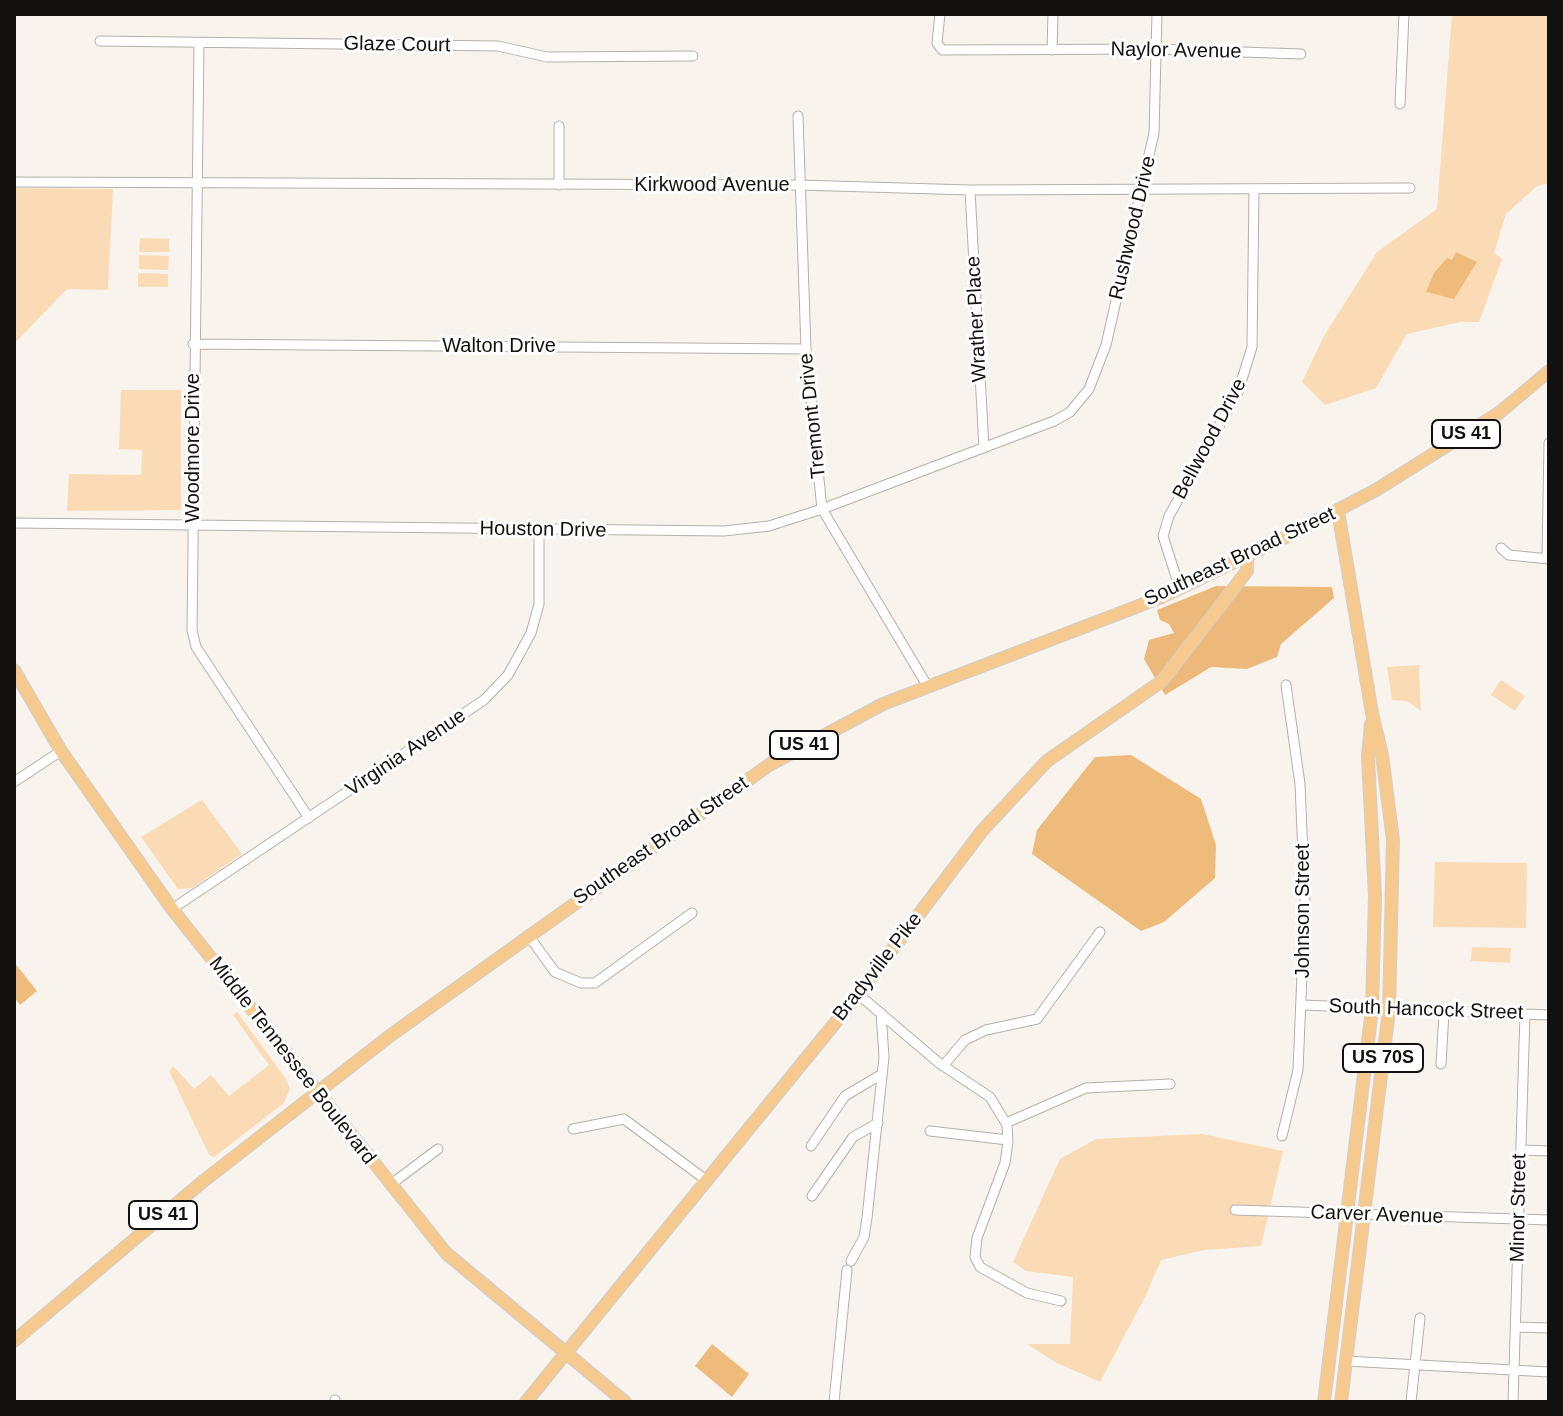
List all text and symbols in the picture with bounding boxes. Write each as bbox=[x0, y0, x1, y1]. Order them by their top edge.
street label: Glaze Court bbox=[343, 32, 451, 58]
street label: Naylor Avenue bbox=[1110, 38, 1242, 64]
street label: Rushwood Drive bbox=[1105, 154, 1161, 302]
street label: Kirkwood Avenue bbox=[634, 173, 790, 197]
street label: Wrather Place bbox=[962, 255, 992, 383]
street label: Walton Drive bbox=[442, 334, 556, 358]
street label: Tremont Drive bbox=[794, 352, 832, 480]
street label: Woodmore Drive bbox=[181, 373, 205, 523]
street label: Bellwood Drive bbox=[1168, 374, 1252, 504]
road number: US 41 bbox=[1432, 420, 1500, 448]
street label: Southeast Broad Street bbox=[1141, 502, 1339, 612]
street label: Houston Drive bbox=[479, 517, 607, 543]
street label: Virginia Avenue bbox=[342, 704, 470, 802]
road number: US 41 bbox=[770, 731, 838, 759]
street label: Southeast Broad Street bbox=[569, 772, 753, 910]
street label: Johnson Street bbox=[1291, 844, 1315, 978]
street label: Bradyville Pike bbox=[828, 908, 928, 1026]
street label: Middle Tennessee Boulevard bbox=[203, 952, 381, 1170]
street label: South Hancock Street bbox=[1328, 995, 1524, 1025]
road number: US 70S bbox=[1343, 1044, 1423, 1072]
street label: Minor Street bbox=[1506, 1153, 1532, 1263]
road number: US 41 bbox=[129, 1201, 197, 1229]
street label: Carver Avenue bbox=[1310, 1201, 1444, 1229]

